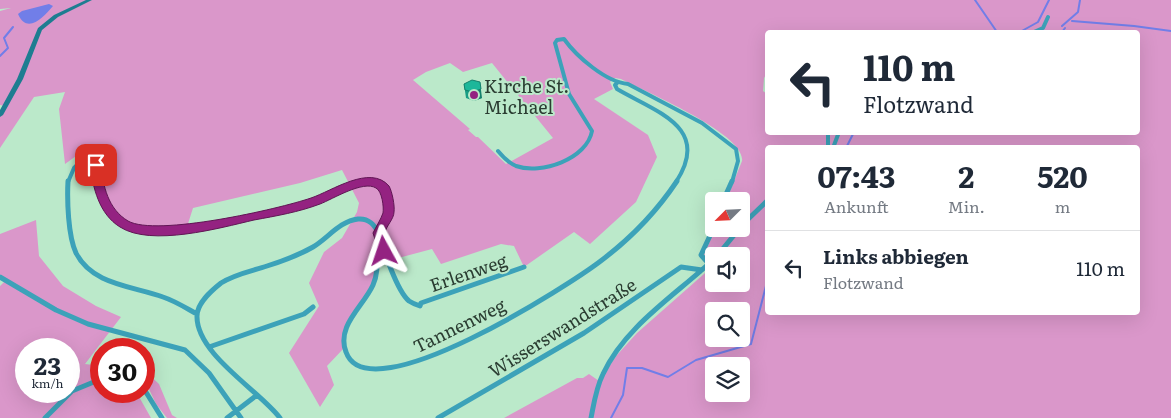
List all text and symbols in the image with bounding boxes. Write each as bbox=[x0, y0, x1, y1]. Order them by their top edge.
text: 110 m bbox=[863, 40, 955, 92]
icon: left bbox=[780, 50, 845, 115]
place label: Kirche St. Michael bbox=[484, 72, 569, 120]
text: Flotzwand bbox=[863, 87, 974, 120]
marker: Kirche St. Michael bbox=[468, 89, 480, 101]
pin bbox=[75, 144, 117, 186]
icon: arrive bbox=[82, 151, 110, 179]
text: 07:43 bbox=[817, 153, 896, 197]
text: 2 bbox=[958, 153, 974, 197]
text: 520 bbox=[1037, 153, 1088, 197]
north arrow bbox=[705, 192, 750, 238]
map controls bbox=[705, 192, 750, 402]
text: Ankunft bbox=[824, 194, 888, 218]
text: Min. bbox=[948, 194, 985, 218]
text: m bbox=[1055, 194, 1070, 218]
position arrow bbox=[357, 224, 409, 276]
text: Links abbiegen bbox=[823, 242, 969, 270]
street label: Erlenweg bbox=[426, 246, 511, 298]
button: sound bbox=[705, 247, 750, 292]
icon: left bbox=[780, 254, 808, 282]
text: 110 m bbox=[1076, 254, 1125, 282]
text: Flotzwand bbox=[823, 270, 903, 294]
street label: Wisserswandstraße bbox=[483, 271, 641, 383]
street label: Tannenweg bbox=[408, 291, 511, 359]
button: search bbox=[705, 302, 750, 347]
speed limit sign: 30 bbox=[90, 338, 155, 403]
text: 23 bbox=[34, 346, 61, 383]
button: layers bbox=[705, 357, 750, 402]
text: km/h bbox=[32, 374, 63, 392]

